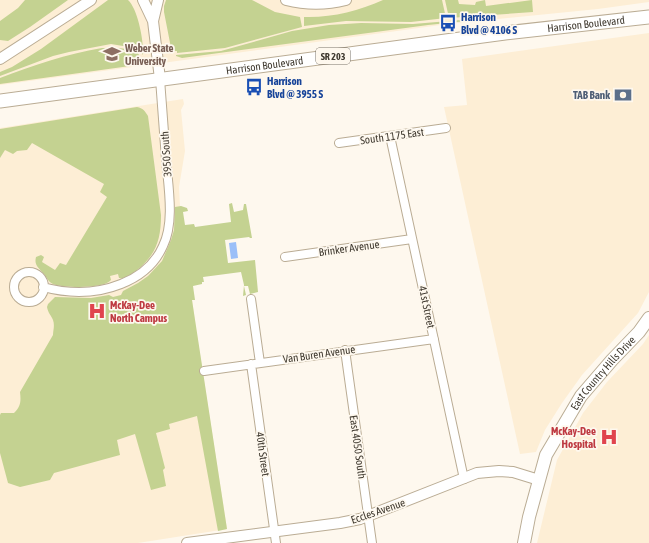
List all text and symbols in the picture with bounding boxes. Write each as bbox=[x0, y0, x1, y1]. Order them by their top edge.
place label: Harrison Blvd @ 4106 S bbox=[461, 11, 517, 36]
bus stop icon: Harrison Blvd @ 4106 S bbox=[438, 13, 458, 33]
street label: Harrison Boulevard bbox=[547, 14, 625, 34]
place label: Weber State University bbox=[124, 42, 174, 67]
school or university icon: Weber State University bbox=[102, 44, 122, 64]
road number: SR 203 bbox=[316, 48, 350, 64]
street label: Harrison Boulevard bbox=[225, 54, 304, 77]
place label: Harrison Blvd @ 3955 S bbox=[267, 75, 323, 100]
bus stop icon: Harrison Blvd @ 3955 S bbox=[244, 77, 264, 97]
bank icon: TAB Bank bbox=[613, 85, 633, 105]
place label: TAB Bank bbox=[573, 89, 610, 101]
street label: South 1175 East bbox=[359, 126, 425, 146]
street label: 3950 South bbox=[158, 131, 174, 177]
street label: Brinker Avenue bbox=[318, 238, 380, 258]
street label: 41st Street bbox=[417, 285, 437, 329]
place label: McKay-Dee North Campus bbox=[110, 299, 167, 324]
hospital icon: McKay-Dee North Campus bbox=[87, 301, 107, 321]
street label: East Country Hills Drive bbox=[568, 334, 638, 412]
street label: Van Buren Avenue bbox=[282, 343, 356, 365]
street label: East 4050 South bbox=[348, 414, 368, 480]
place label: McKay-Dee Hospital bbox=[551, 425, 597, 450]
hospital icon: McKay-Dee Hospital bbox=[599, 427, 619, 447]
street label: 40th Street bbox=[254, 431, 272, 477]
street label: Eccles Avenue bbox=[349, 496, 407, 526]

